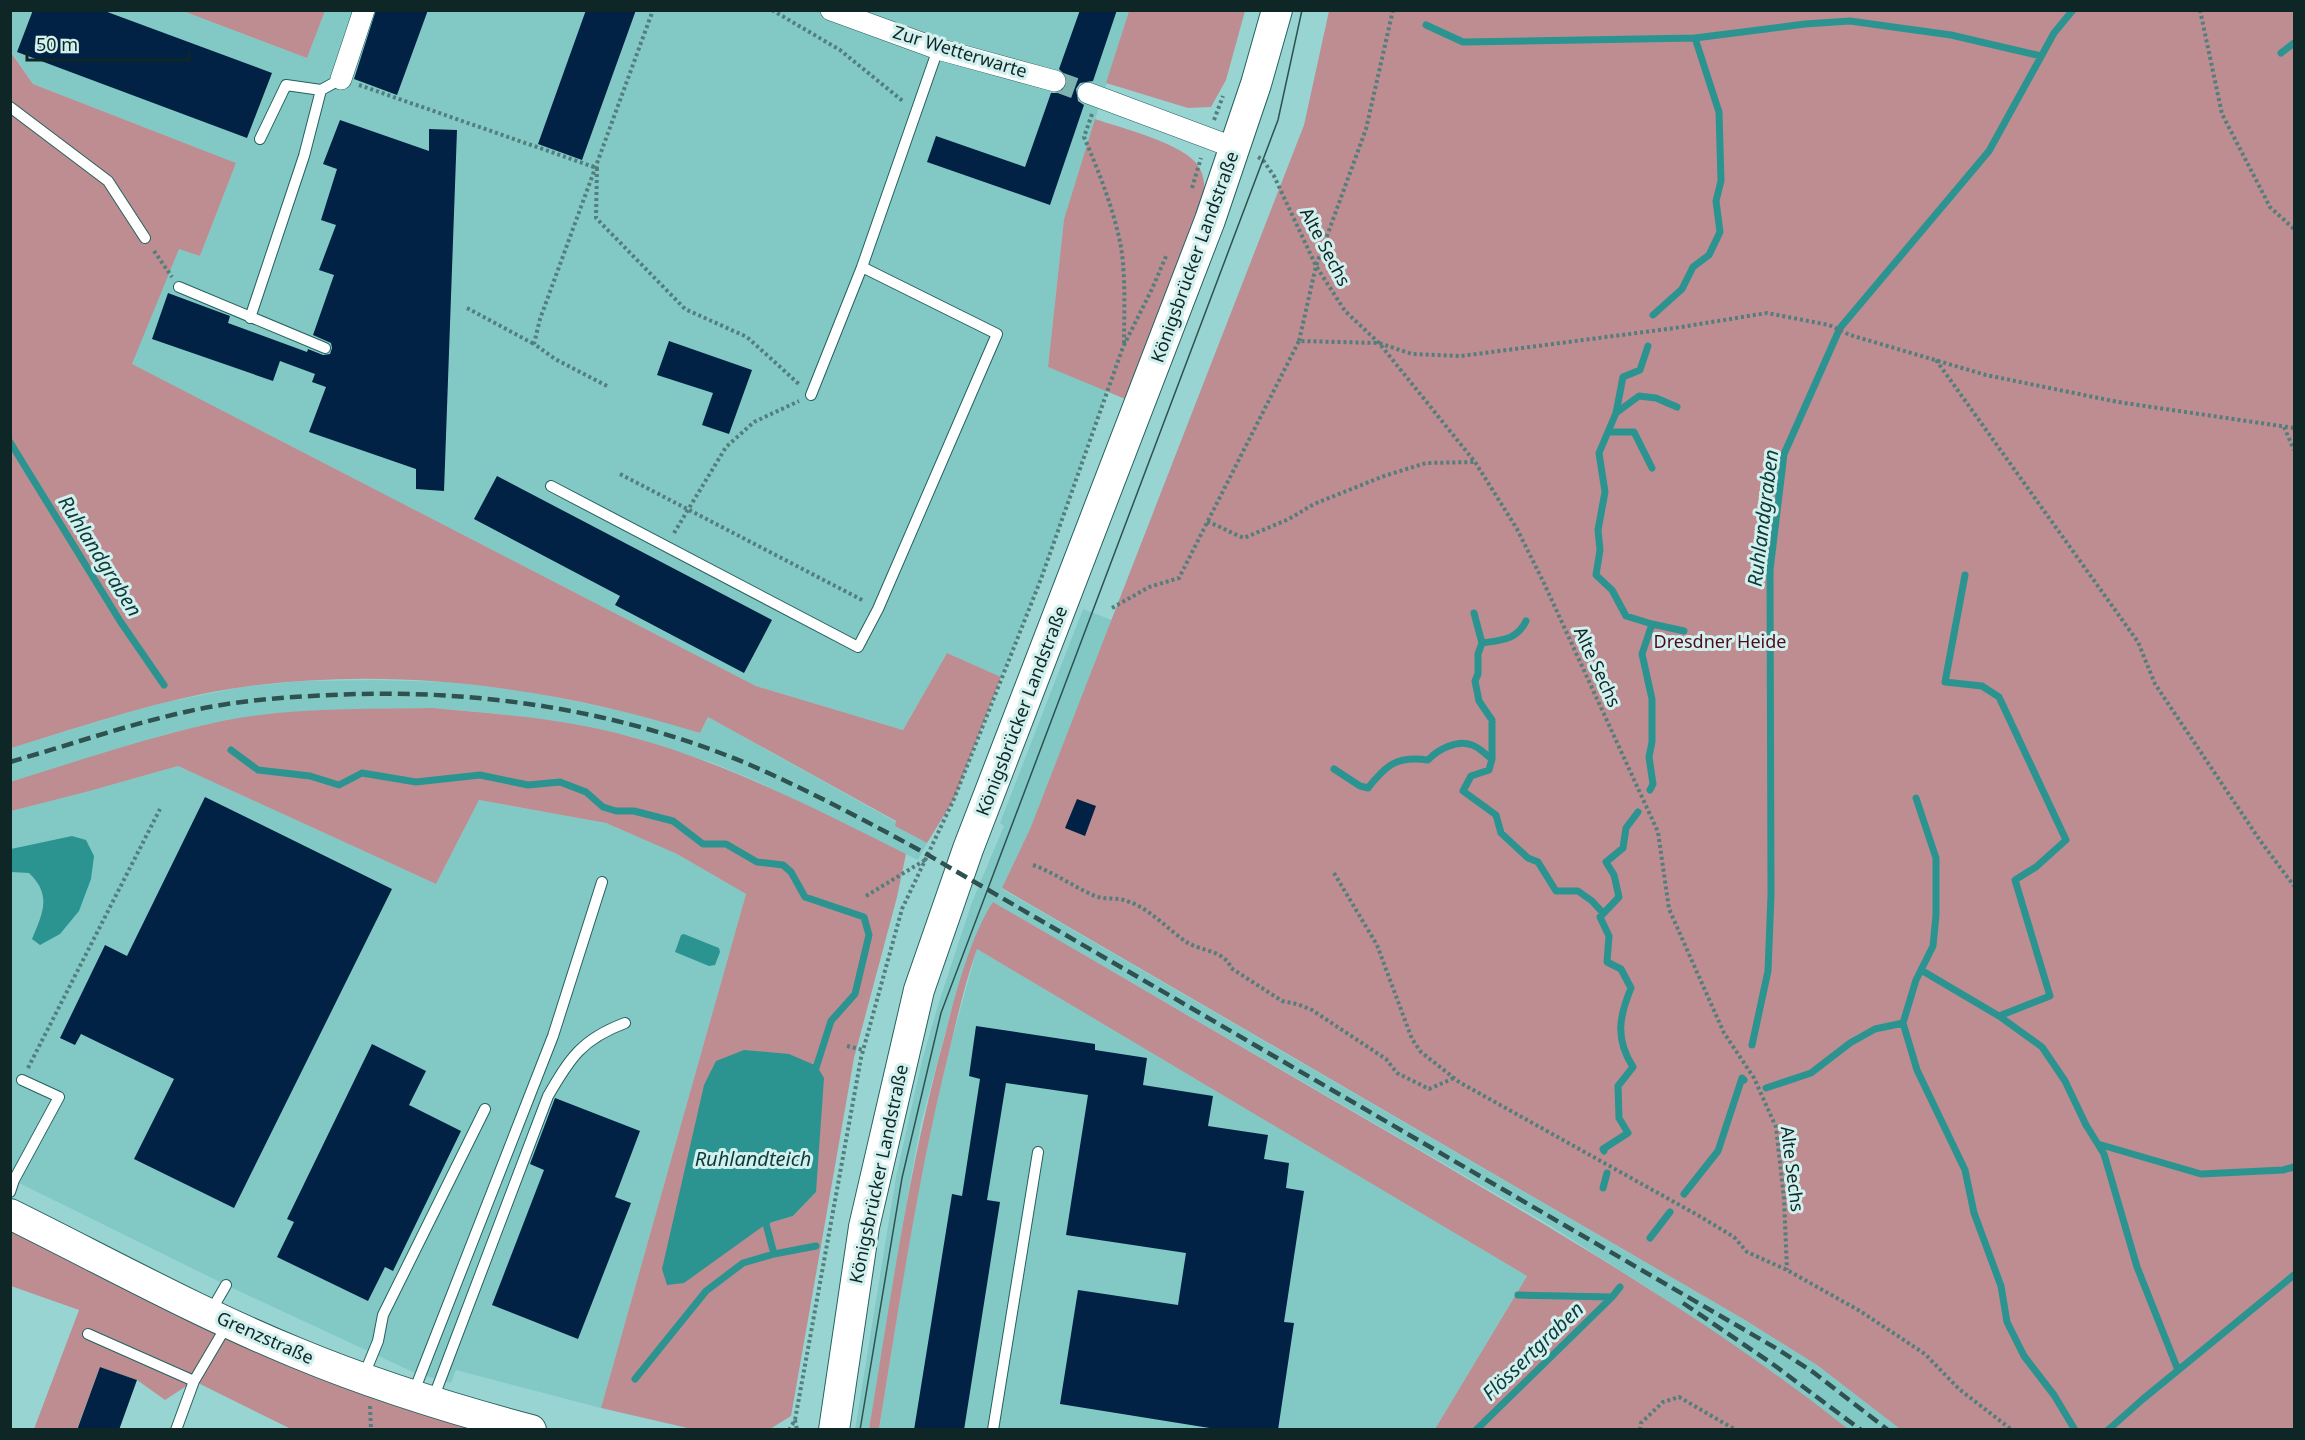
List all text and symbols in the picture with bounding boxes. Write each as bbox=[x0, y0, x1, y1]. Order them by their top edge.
street label: Zur Wetterwarte bbox=[890, 19, 1030, 83]
scale bar bbox=[27, 24, 189, 62]
text: 50 m bbox=[36, 32, 78, 56]
street label: Königsbrücker Landstraße bbox=[1145, 148, 1244, 366]
street label: Alte Sechs bbox=[1295, 203, 1357, 290]
water label: Ruhlandgraben bbox=[1741, 448, 1784, 588]
water label: Ruhlandgraben bbox=[52, 490, 148, 621]
street label: Königsbrücker Landstraße bbox=[970, 602, 1072, 819]
street label: Alte Sechs bbox=[1569, 623, 1627, 711]
park label: Dresdner Heide bbox=[1654, 629, 1786, 653]
street label: Königsbrücker Landstraße bbox=[843, 1062, 913, 1285]
street label: Alte Sechs bbox=[1776, 1125, 1810, 1213]
water label: Ruhlandteich bbox=[695, 1145, 811, 1172]
water label: Flössertgraben bbox=[1476, 1295, 1589, 1406]
street label: Grenzstraße bbox=[213, 1305, 318, 1369]

